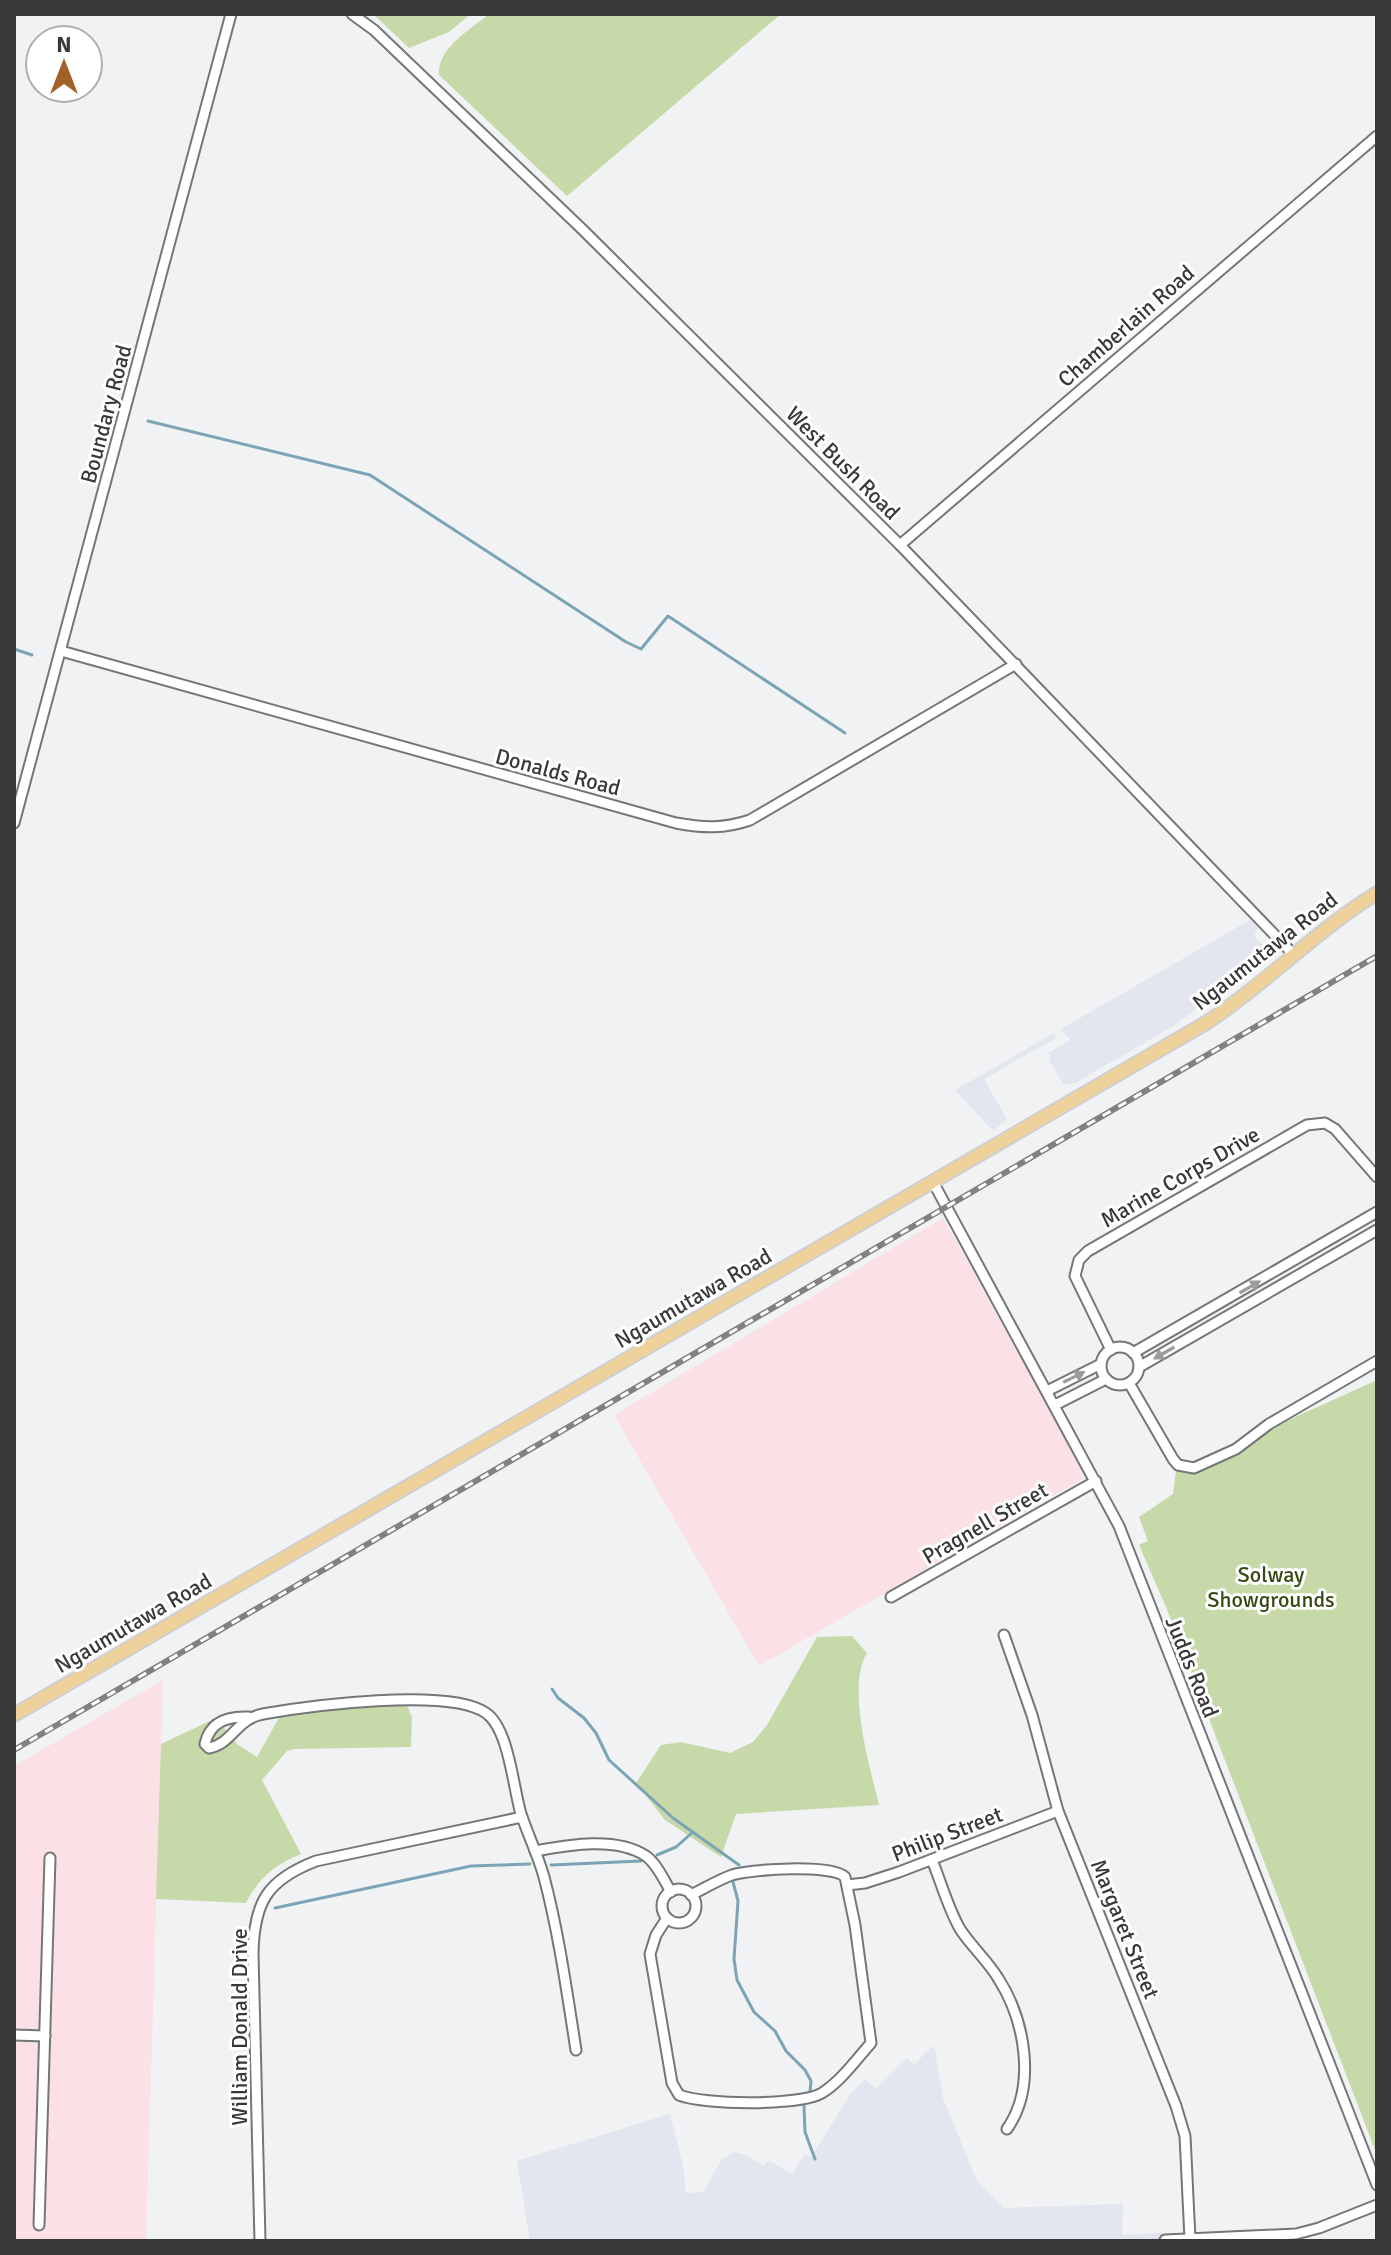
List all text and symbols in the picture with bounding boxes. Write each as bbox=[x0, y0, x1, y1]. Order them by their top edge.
north arrow bbox=[24, 24, 104, 104]
text: N bbox=[56, 31, 72, 58]
street label: Chamberlain Road bbox=[1052, 259, 1200, 393]
street label: Boundary Road bbox=[75, 342, 137, 486]
street label: West Bush Road bbox=[780, 400, 906, 526]
street label: Donalds Road bbox=[492, 742, 624, 802]
street label: Ngaumutawa Road bbox=[1187, 886, 1343, 1016]
street label: Marine Corps Drive bbox=[1096, 1121, 1264, 1233]
street label: Ngaumutawa Road bbox=[610, 1242, 776, 1354]
one-way arrow bbox=[1239, 1280, 1261, 1294]
one-way arrow bbox=[1153, 1346, 1175, 1360]
one-way arrow bbox=[1063, 1371, 1086, 1384]
street label: Pragnell Street bbox=[917, 1476, 1053, 1570]
park label: Solway Showgrounds bbox=[1207, 1561, 1335, 1613]
street label: Ngaumutawa Road bbox=[50, 1567, 216, 1679]
street label: Judds Road bbox=[1159, 1612, 1225, 1722]
street label: Philip Street bbox=[888, 1800, 1007, 1867]
street label: Margaret Street bbox=[1085, 1855, 1165, 2003]
street label: William Donald Drive bbox=[226, 1928, 253, 2126]

